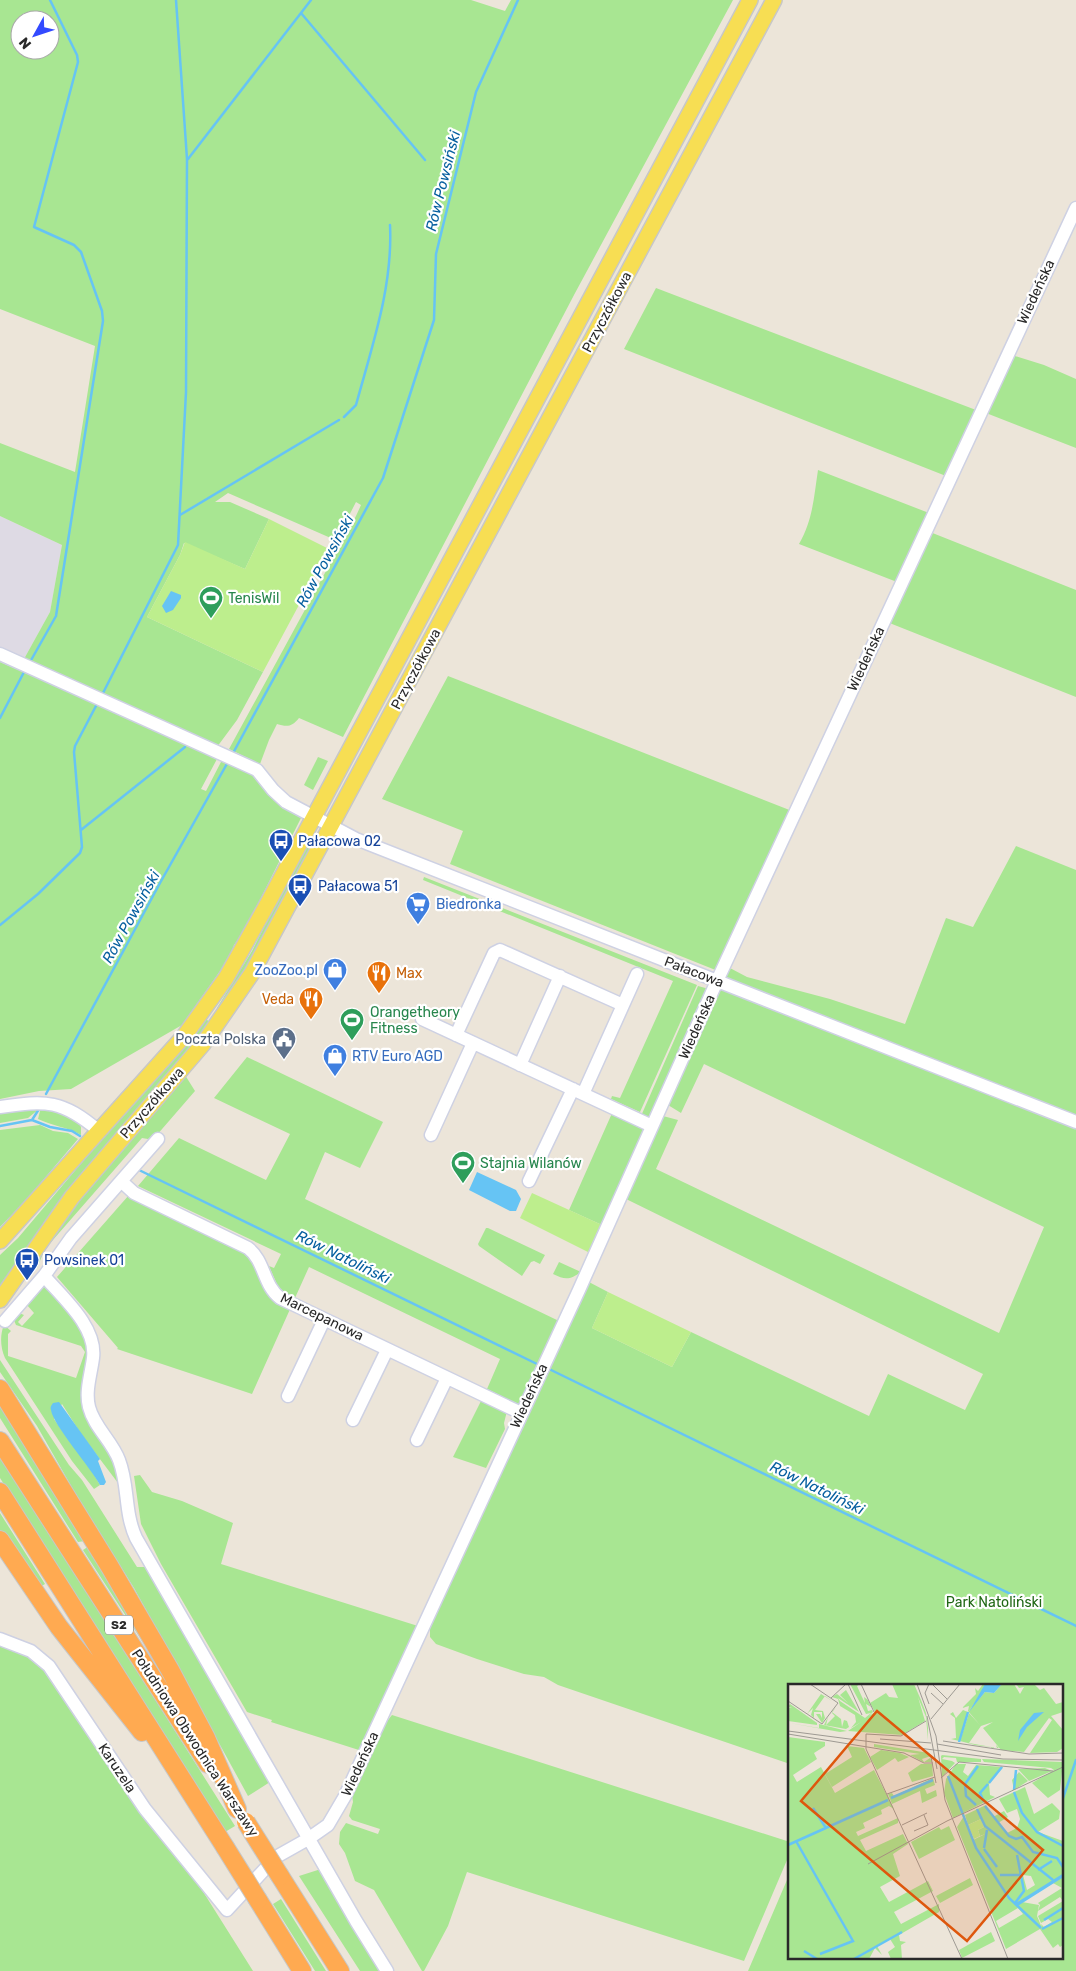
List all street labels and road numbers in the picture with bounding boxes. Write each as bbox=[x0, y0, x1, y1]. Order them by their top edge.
street label: Wiedeńska bbox=[1014, 257, 1058, 327]
street label: Przyczółkowa bbox=[579, 269, 635, 355]
street label: Wiedeńska bbox=[844, 624, 888, 694]
street label: Przyczółkowa bbox=[388, 626, 444, 712]
street label: Pałacowa bbox=[662, 953, 726, 991]
street label: Wiedeńska bbox=[675, 992, 719, 1062]
street label: Przyczółkowa bbox=[116, 1064, 188, 1142]
street label: Marcepanowa bbox=[277, 1289, 367, 1345]
street label: Wiedeńska bbox=[507, 1361, 551, 1431]
road number: S2 bbox=[105, 1616, 133, 1634]
street label: Południowa Obwodnica Warszawy bbox=[128, 1646, 262, 1840]
street label: Wiedeńska bbox=[338, 1729, 382, 1799]
street label: Karuzela bbox=[94, 1740, 140, 1796]

